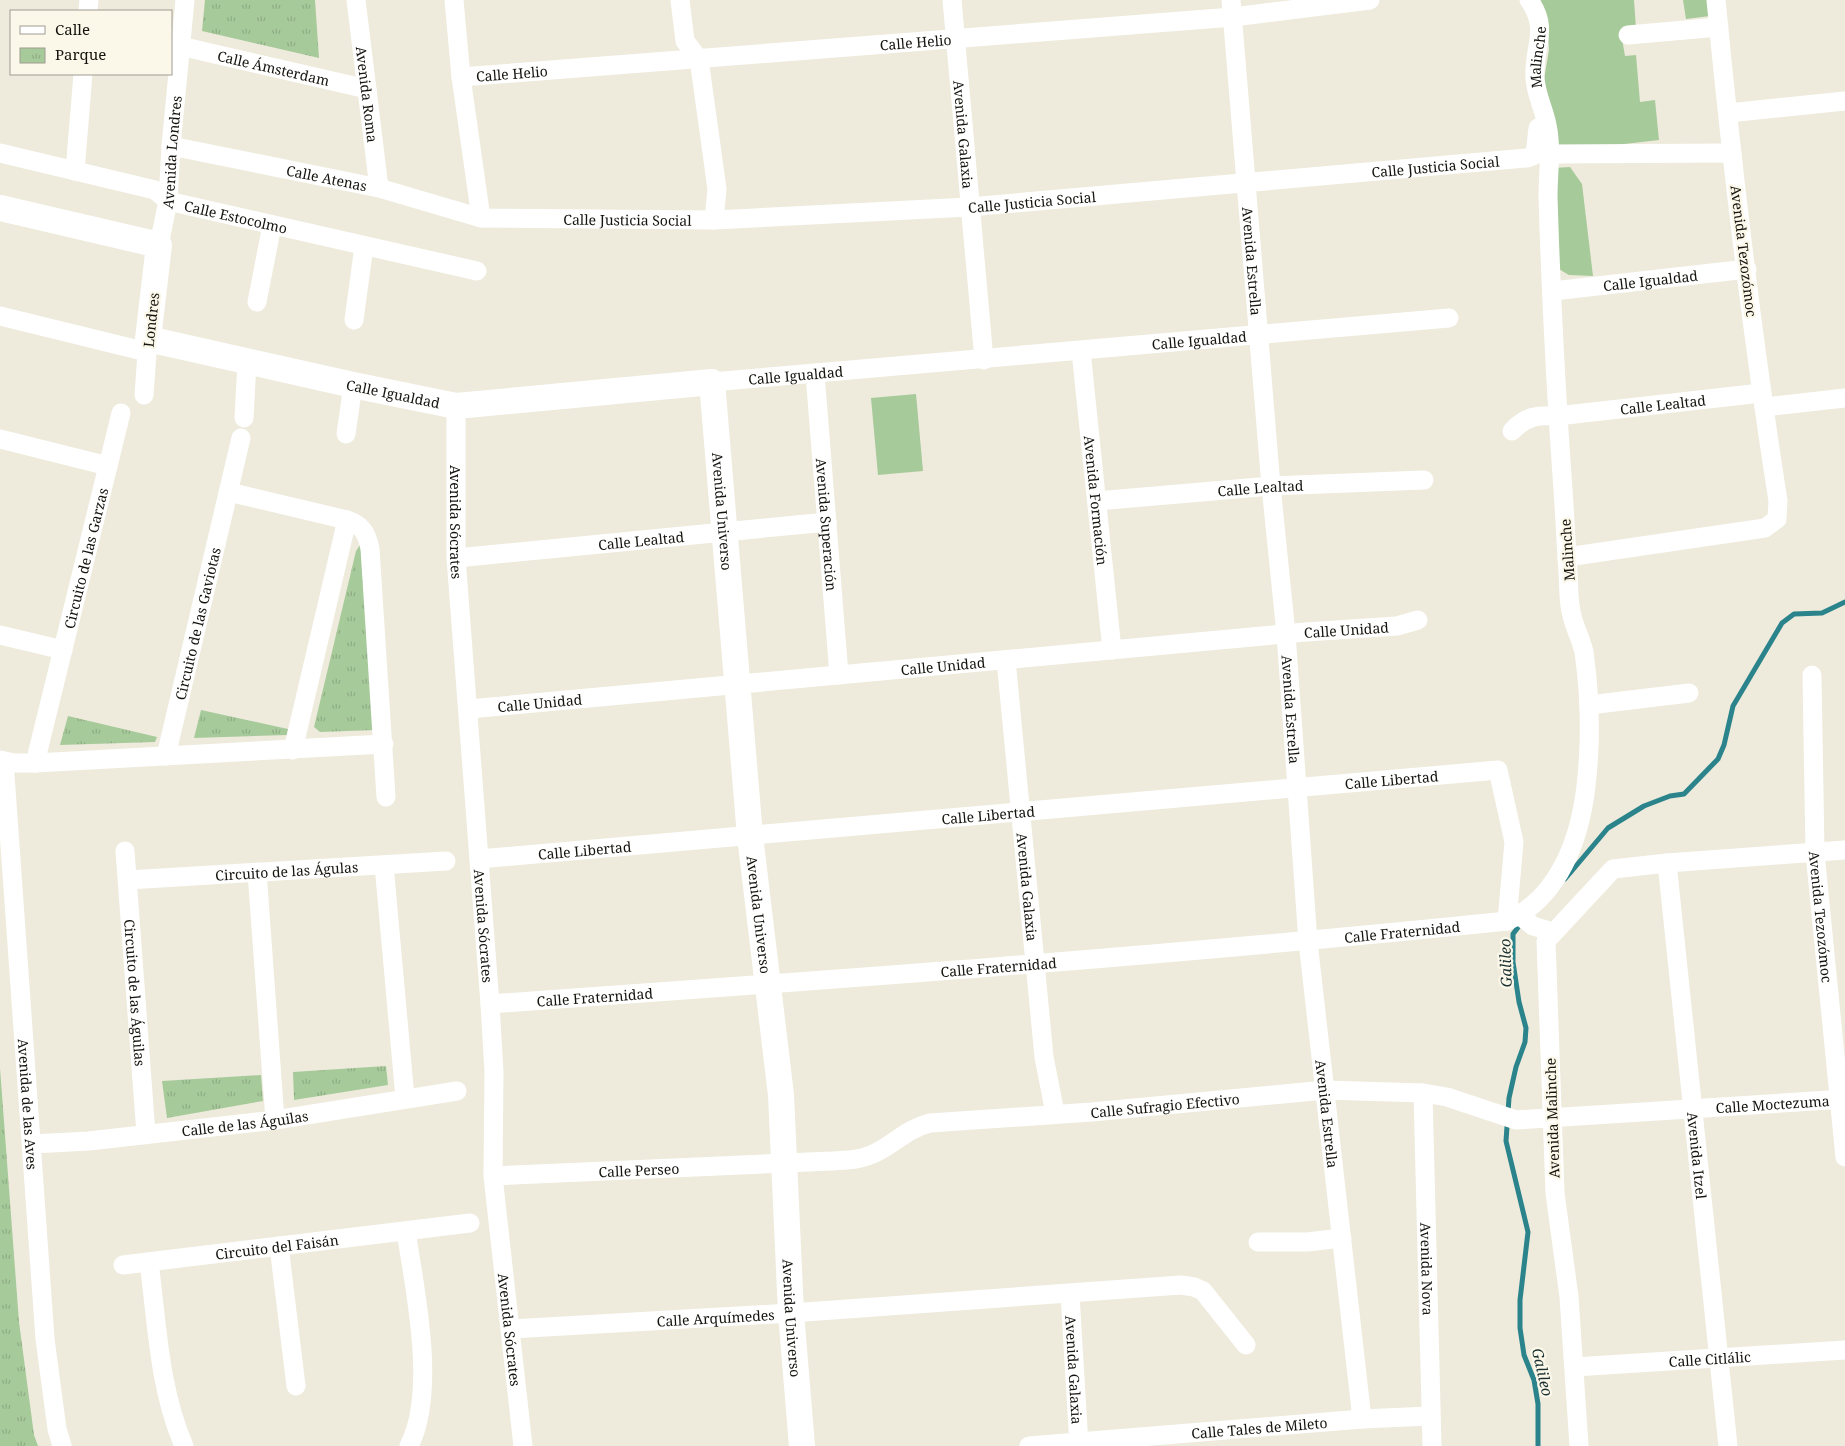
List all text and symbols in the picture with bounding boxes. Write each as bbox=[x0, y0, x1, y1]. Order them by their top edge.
legend bbox=[10, 10, 172, 75]
text: Calle bbox=[55, 19, 90, 39]
street label: Malinche bbox=[1525, 26, 1549, 89]
street label: Calle Helio bbox=[879, 29, 952, 54]
text: Parque bbox=[55, 44, 106, 64]
street label: Calle Ámsterdam bbox=[216, 45, 332, 90]
street label: Avenida Roma bbox=[352, 45, 383, 144]
street label: Calle Helio bbox=[475, 61, 548, 85]
street label: Avenida Galaxia bbox=[950, 79, 978, 190]
street label: Avenida Londres bbox=[157, 95, 185, 210]
street label: Calle Justicia Social bbox=[1371, 151, 1501, 181]
street label: Calle Atenas bbox=[285, 160, 369, 195]
street label: Avenida Tezozómoc bbox=[1727, 184, 1762, 318]
street label: Calle Justicia Social bbox=[967, 186, 1097, 217]
street label: Calle Estocolmo bbox=[183, 196, 289, 237]
street label: Avenida Estrella bbox=[1239, 206, 1266, 316]
street label: Calle Justicia Social bbox=[563, 209, 692, 229]
street label: Calle Igualdad bbox=[1602, 265, 1699, 295]
street label: Londres bbox=[139, 292, 163, 348]
street label: Calle Igualdad bbox=[1151, 326, 1248, 353]
street label: Calle Igualdad bbox=[747, 361, 844, 388]
street label: Calle Igualdad bbox=[344, 374, 442, 412]
street label: Calle Lealtad bbox=[1619, 390, 1707, 418]
street label: Avenida Formación bbox=[1080, 434, 1113, 566]
street label: Avenida Universo bbox=[708, 451, 737, 571]
street label: Avenida Superación bbox=[812, 457, 842, 592]
street label: Avenida Sócrates bbox=[447, 465, 467, 580]
street label: Calle Lealtad bbox=[1217, 475, 1304, 500]
street label: Circuito de las Garzas bbox=[59, 486, 112, 631]
street label: Malinche bbox=[1555, 518, 1579, 582]
street label: Calle Lealtad bbox=[597, 526, 685, 554]
street label: Circuito de las Gaviotas bbox=[170, 545, 224, 702]
street label: Calle Unidad bbox=[1303, 617, 1390, 642]
street label: Calle Unidad bbox=[900, 652, 987, 679]
street label: Avenida Estrella bbox=[1278, 654, 1305, 765]
street label: Calle Unidad bbox=[497, 689, 583, 716]
street label: Calle Libertad bbox=[1344, 766, 1439, 793]
street label: Calle Libertad bbox=[941, 801, 1036, 828]
street label: Avenida Galaxia bbox=[1013, 832, 1042, 942]
street label: Calle Libertad bbox=[537, 836, 632, 863]
street label: Avenida Tezozómoc bbox=[1805, 850, 1837, 984]
street label: Avenida Universo bbox=[743, 855, 776, 975]
street label: Circuito de las Águlas bbox=[215, 857, 359, 884]
street label: Avenida Sócrates bbox=[470, 868, 498, 983]
street label: Calle Fraternidad bbox=[1343, 916, 1461, 946]
street label: Circuito de las Águilas bbox=[121, 918, 150, 1067]
water label: Galileo bbox=[1494, 938, 1516, 988]
street label: Calle Fraternidad bbox=[940, 952, 1058, 981]
street label: Calle Fraternidad bbox=[536, 983, 654, 1010]
street label: Avenida de las Aves bbox=[14, 1038, 42, 1170]
street label: Avenida Malinche bbox=[1540, 1058, 1564, 1178]
street label: Avenida Estrella bbox=[1312, 1059, 1343, 1169]
street label: Calle Sufragio Efectivo bbox=[1089, 1089, 1240, 1122]
street label: Calle Moctezuma bbox=[1715, 1091, 1830, 1117]
street label: Calle de las Águilas bbox=[181, 1105, 309, 1140]
street label: Avenida Itzel bbox=[1684, 1111, 1712, 1200]
street label: Calle Perseo bbox=[598, 1158, 680, 1181]
street label: Avenida Nova bbox=[1417, 1222, 1438, 1316]
street label: Circuito del Faisán bbox=[214, 1229, 340, 1263]
street label: Avenida Universo bbox=[779, 1258, 806, 1378]
street label: Avenida Sócrates bbox=[494, 1272, 526, 1387]
street label: Calle Arquímedes bbox=[656, 1304, 775, 1330]
street label: Avenida Galaxia bbox=[1062, 1315, 1087, 1425]
water label: Galileo bbox=[1528, 1346, 1558, 1398]
street label: Calle Citlálic bbox=[1668, 1346, 1752, 1371]
street label: Calle Tales de Mileto bbox=[1190, 1412, 1328, 1442]

